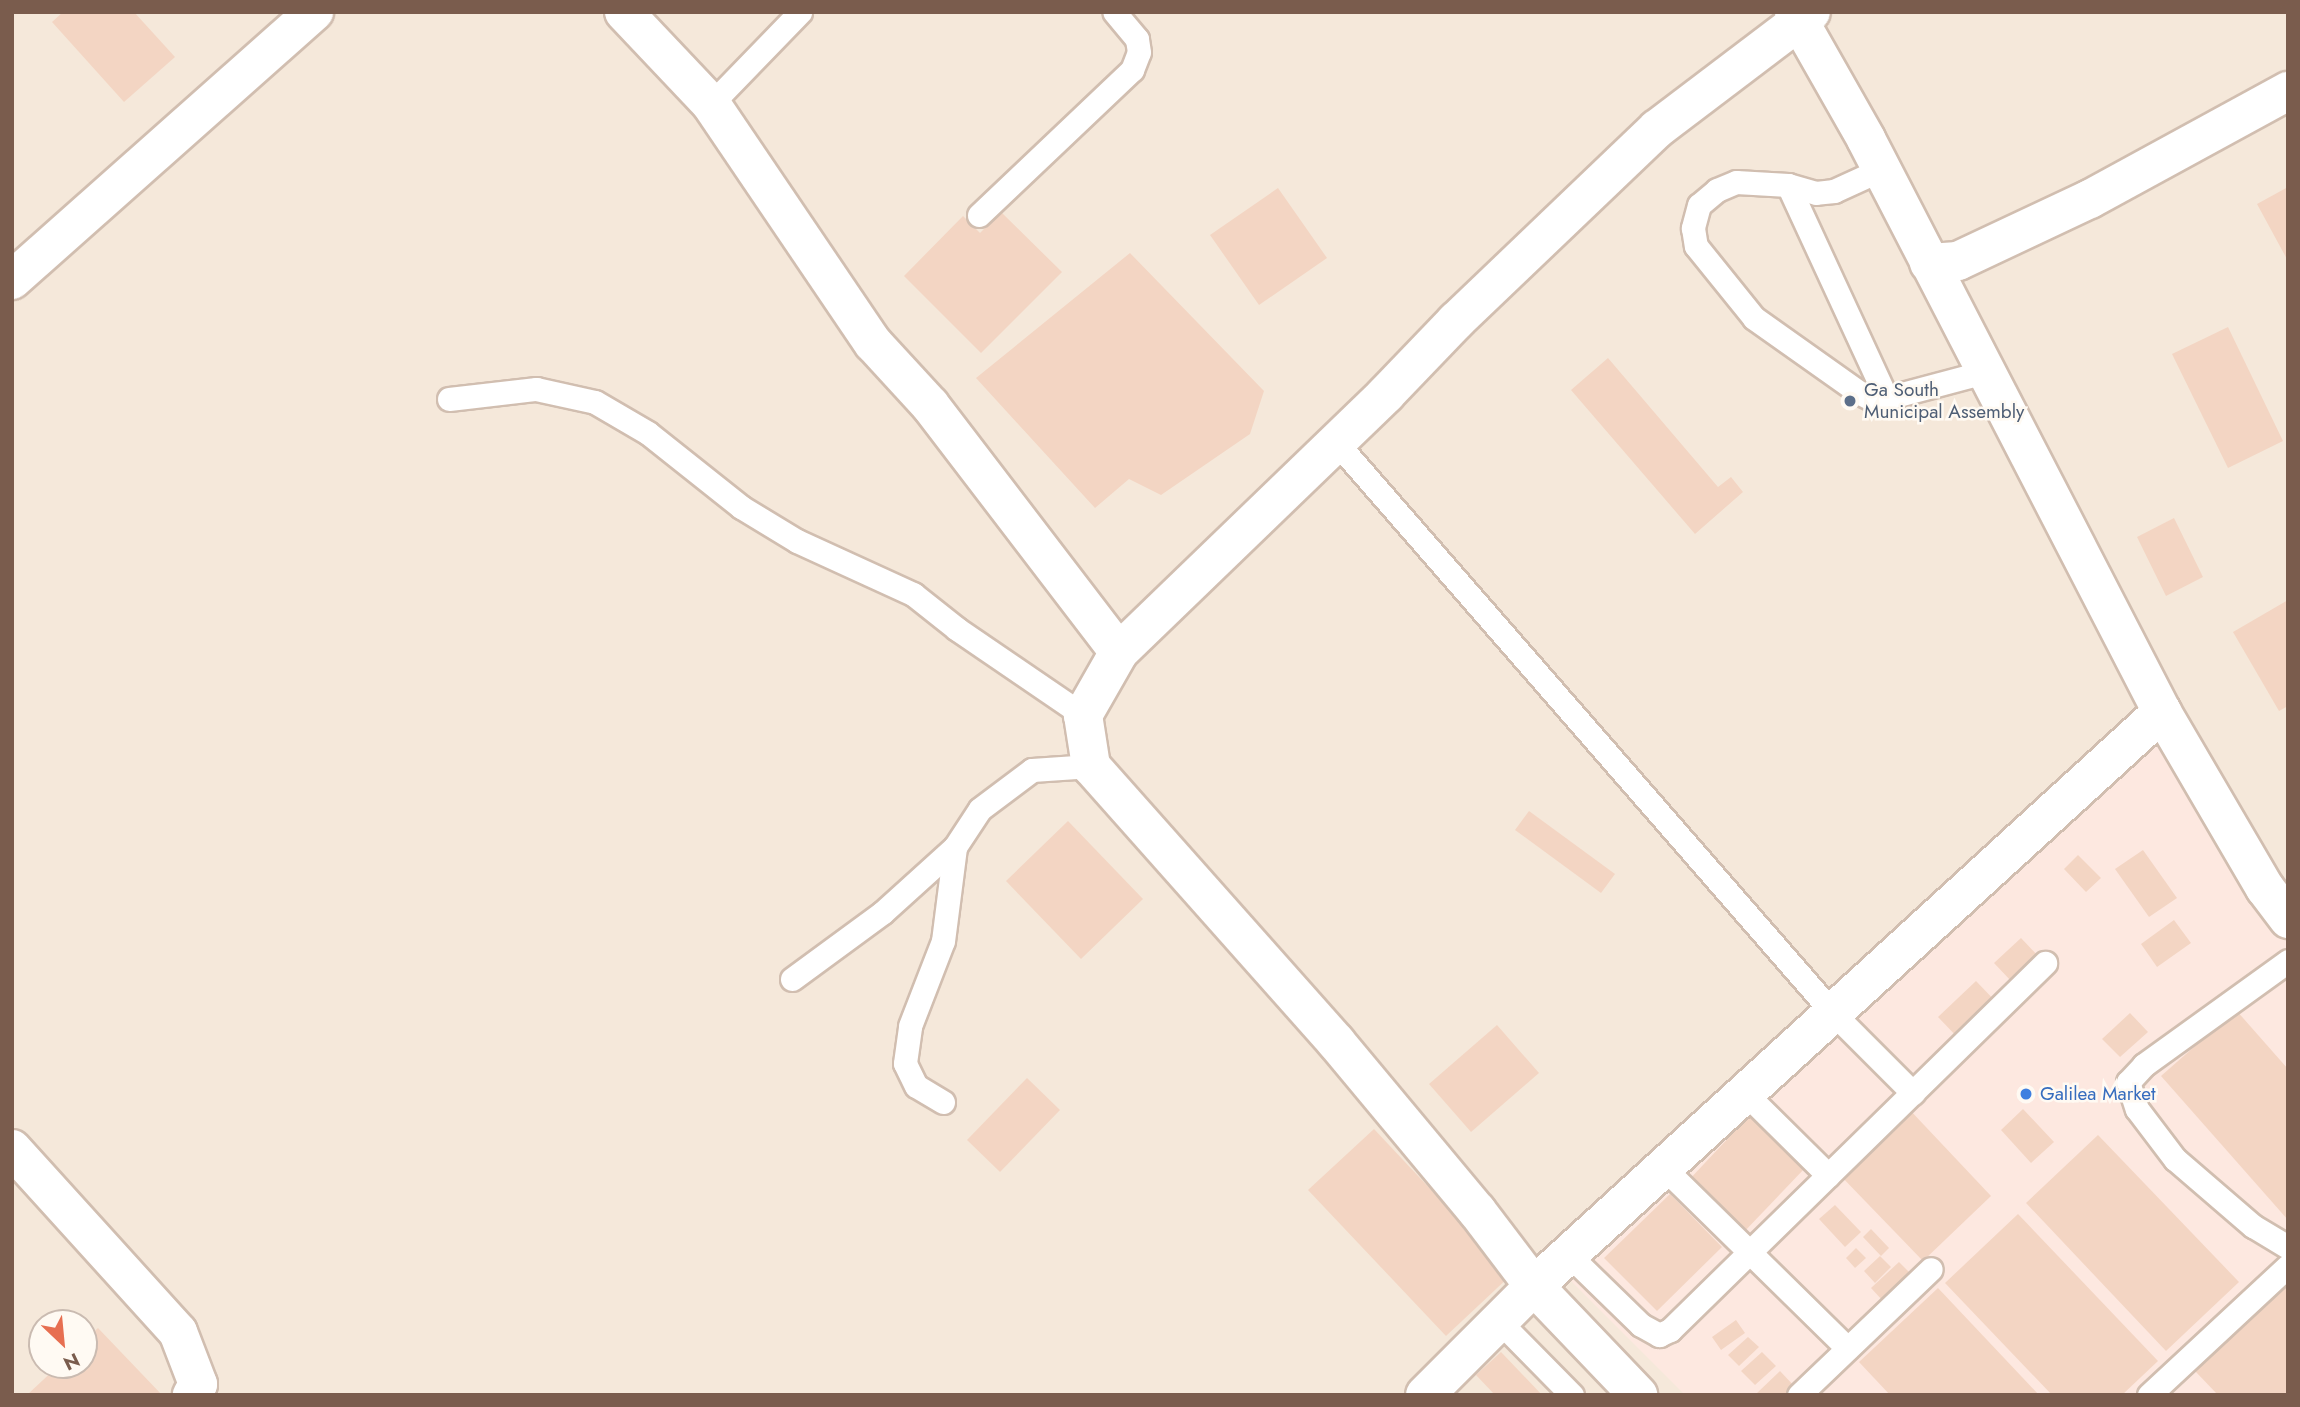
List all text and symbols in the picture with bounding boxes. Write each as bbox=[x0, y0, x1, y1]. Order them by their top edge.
place label: Ga South Municipal Assembly bbox=[1864, 379, 2024, 423]
marker: Ga South Municipal Assembly bbox=[1842, 393, 1858, 409]
place label: Galilea Market bbox=[2040, 1083, 2156, 1105]
marker: Galilea Market bbox=[2018, 1086, 2034, 1102]
north arrow bbox=[28, 1309, 98, 1379]
text: N bbox=[59, 1346, 84, 1377]

